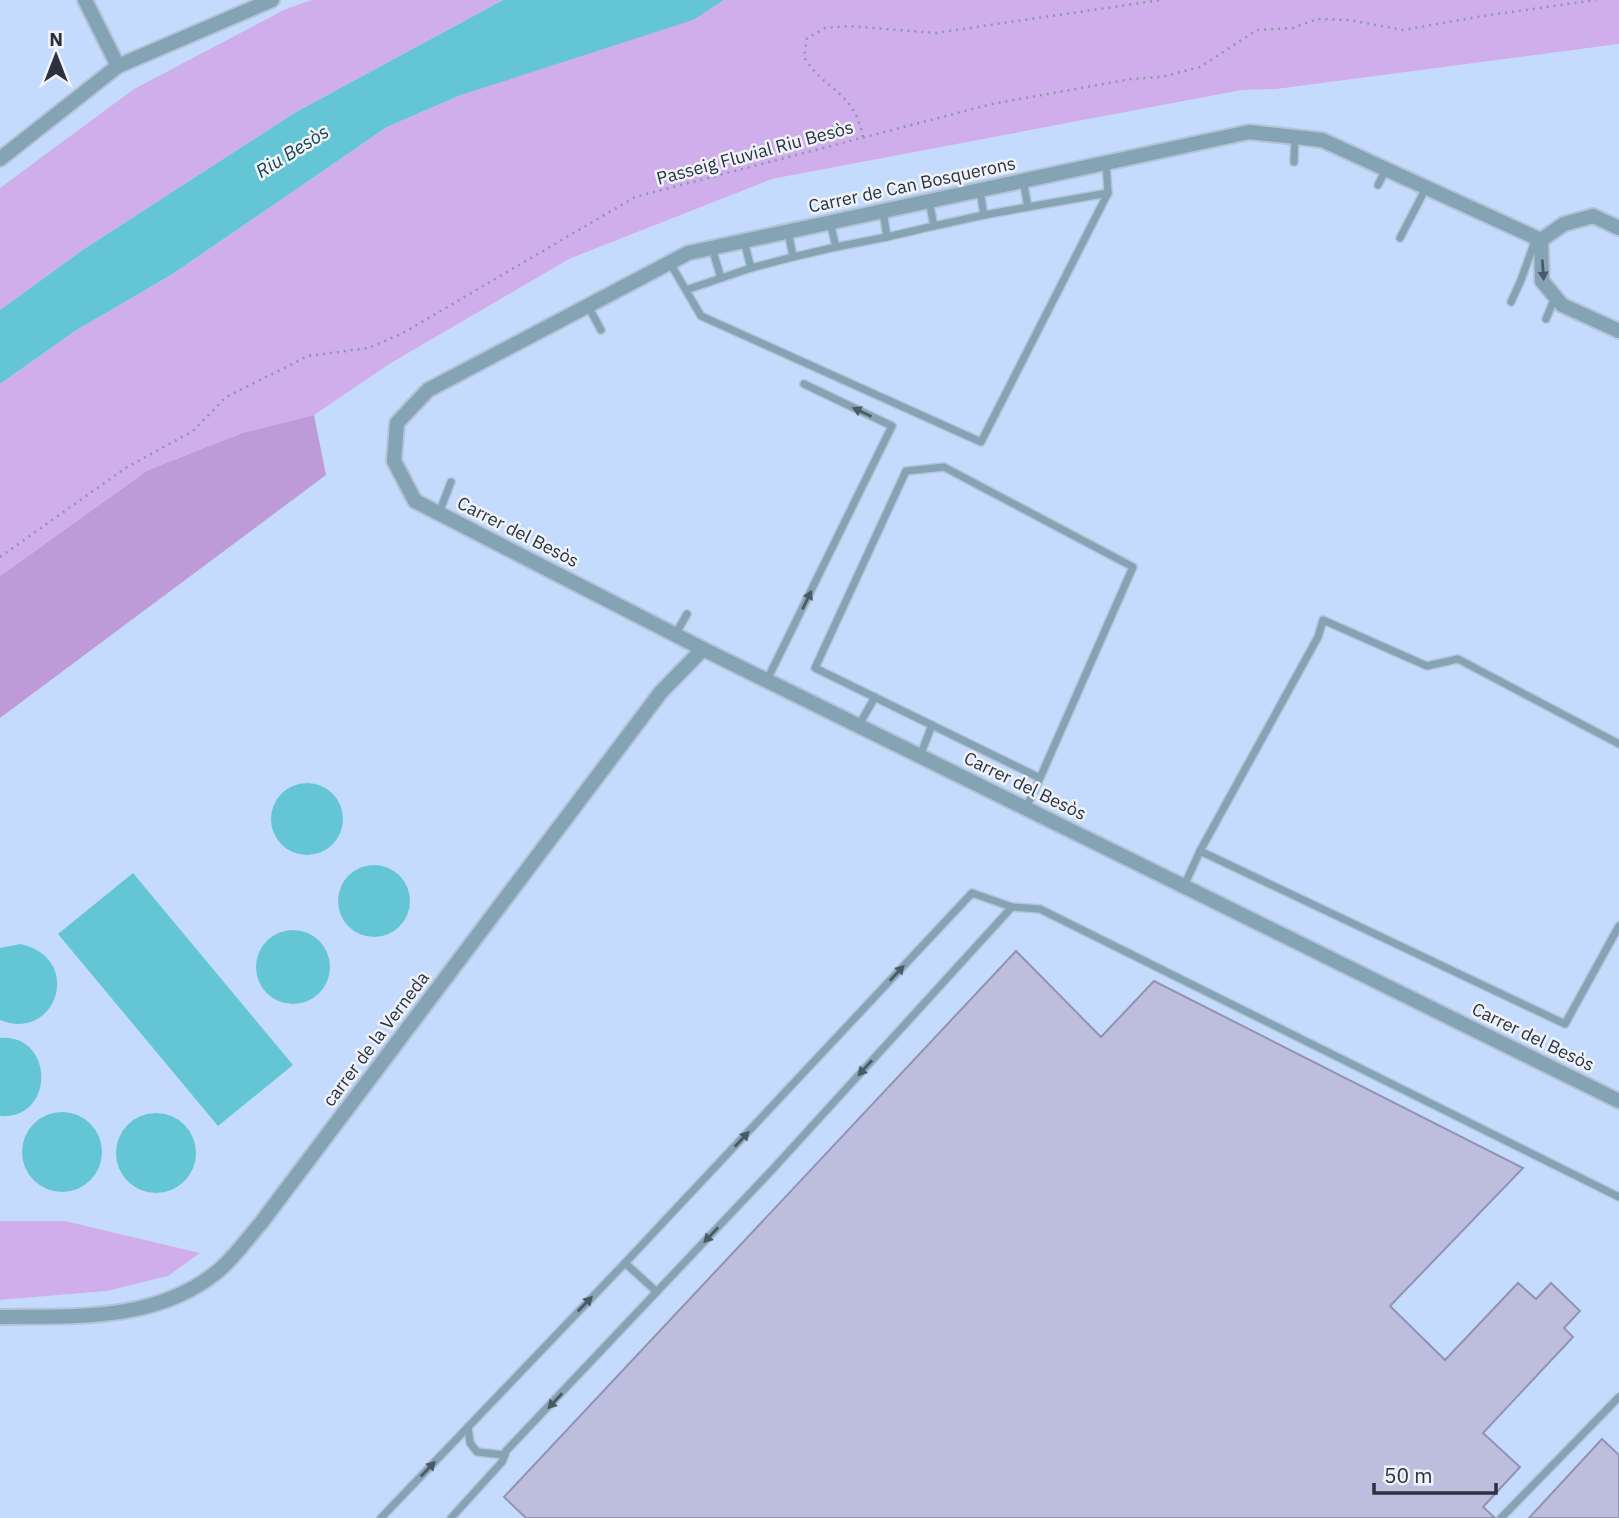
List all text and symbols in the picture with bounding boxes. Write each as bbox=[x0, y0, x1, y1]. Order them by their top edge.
north arrow bbox=[21, 21, 91, 91]
text: N bbox=[49, 27, 63, 51]
street label: Passeig Fluvial Riu Besòs bbox=[654, 115, 856, 190]
water label: Riu Besòs bbox=[251, 119, 333, 183]
street label: Carrer de Can Bosquerons bbox=[806, 151, 1018, 218]
one-way arrow bbox=[1538, 259, 1549, 281]
one-way arrow bbox=[852, 406, 872, 418]
street label: Carrer del Besòs bbox=[454, 491, 583, 572]
one-way arrow bbox=[801, 590, 812, 610]
street label: Carrer del Besòs bbox=[960, 746, 1090, 825]
one-way arrow bbox=[889, 965, 905, 982]
street label: carrer de la Verneda bbox=[317, 966, 434, 1111]
street label: Carrer del Besòs bbox=[1468, 997, 1598, 1076]
one-way arrow bbox=[857, 1059, 873, 1077]
one-way arrow bbox=[733, 1131, 749, 1148]
one-way arrow bbox=[703, 1226, 719, 1244]
one-way arrow bbox=[577, 1296, 593, 1313]
one-way arrow bbox=[548, 1392, 564, 1409]
scale bar bbox=[1374, 1452, 1496, 1496]
one-way arrow bbox=[420, 1461, 436, 1478]
text: 50 m bbox=[1384, 1461, 1433, 1489]

